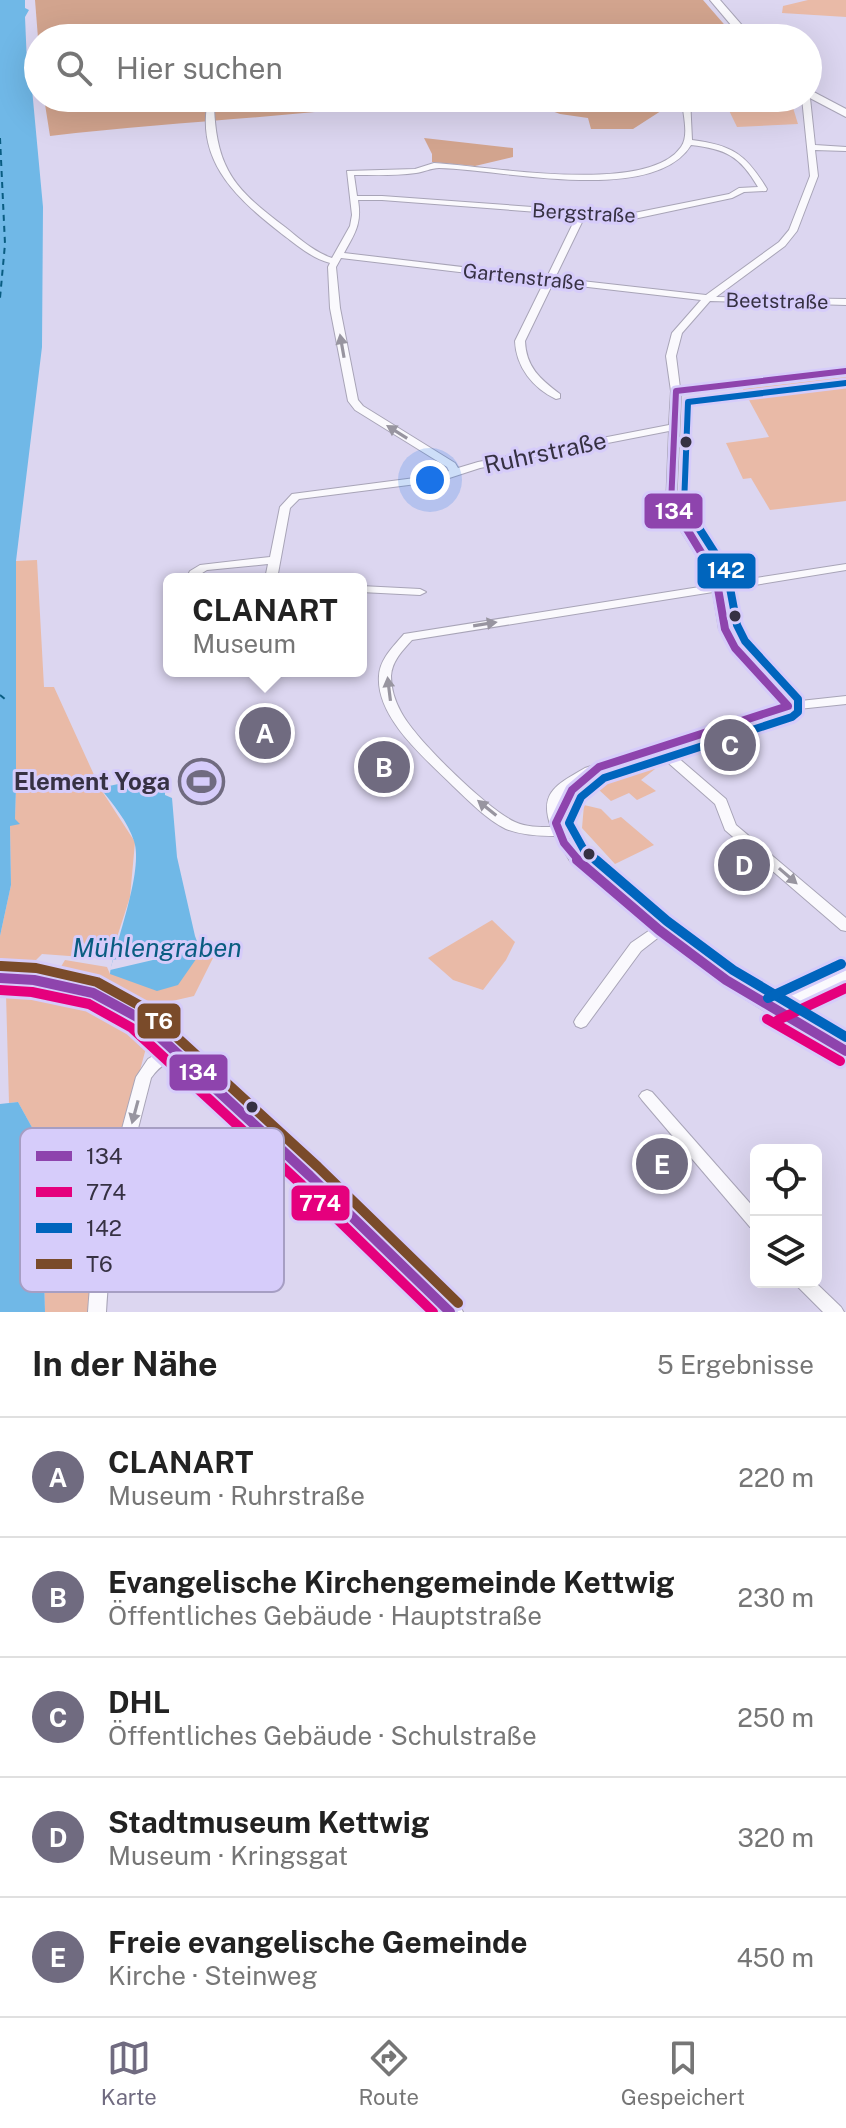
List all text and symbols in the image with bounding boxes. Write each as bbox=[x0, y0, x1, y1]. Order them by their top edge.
search box bbox=[24, 24, 822, 112]
icon: search bbox=[52, 46, 96, 90]
text: Hier suchen bbox=[116, 50, 283, 86]
street label: Bergstraße bbox=[532, 198, 636, 228]
street label: Gartenstraße bbox=[462, 259, 586, 295]
street label: Beetstraße bbox=[725, 288, 829, 314]
one-way arrow bbox=[336, 333, 348, 358]
street label: Ruhrstraße bbox=[481, 425, 609, 479]
one-way arrow bbox=[386, 426, 408, 440]
unlabelled marker bbox=[678, 434, 694, 450]
your location bbox=[410, 460, 450, 500]
line badge: 134 bbox=[643, 492, 704, 530]
text: 134 bbox=[655, 498, 693, 524]
line badge: 142 bbox=[696, 552, 757, 590]
text: 142 bbox=[707, 557, 745, 583]
popup bbox=[163, 573, 367, 677]
text: CLANART bbox=[192, 592, 338, 628]
unlabelled marker bbox=[727, 608, 743, 624]
one-way arrow bbox=[473, 618, 498, 630]
text: Museum bbox=[192, 628, 296, 659]
one-way arrow bbox=[382, 677, 395, 702]
pin: A bbox=[239, 703, 291, 763]
pin: C bbox=[704, 715, 756, 775]
pin: B bbox=[358, 737, 410, 797]
sports icon: Element Yoga bbox=[177, 757, 225, 805]
place label: Element Yoga bbox=[14, 767, 170, 795]
one-way arrow bbox=[476, 800, 497, 817]
pin: D bbox=[718, 835, 770, 895]
unlabelled marker bbox=[581, 846, 597, 862]
one-way arrow bbox=[779, 867, 798, 885]
water label: Mühlengraben bbox=[72, 932, 242, 963]
line badge: T6 bbox=[136, 1002, 182, 1040]
text: T6 bbox=[145, 1008, 173, 1034]
line badge: 134 bbox=[168, 1053, 229, 1092]
text: 134 bbox=[179, 1059, 217, 1085]
unlabelled marker bbox=[244, 1099, 260, 1115]
one-way arrow bbox=[128, 1100, 140, 1125]
legend bbox=[20, 1128, 284, 1292]
pin: E bbox=[636, 1134, 688, 1194]
text: 134 bbox=[86, 1143, 123, 1169]
map controls bbox=[750, 1144, 822, 1288]
button: locate bbox=[750, 1144, 822, 1216]
text: 774 bbox=[86, 1179, 126, 1205]
line badge: 774 bbox=[290, 1184, 351, 1222]
text: 774 bbox=[299, 1190, 341, 1216]
text: 142 bbox=[86, 1215, 122, 1241]
button: layers bbox=[750, 1216, 822, 1288]
text: T6 bbox=[86, 1251, 113, 1277]
text: In der Nähe bbox=[32, 1344, 218, 1384]
text: 5 Ergebnisse bbox=[657, 1349, 814, 1380]
text: CLANART bbox=[108, 1444, 253, 1480]
text: A bbox=[49, 1462, 67, 1493]
text: 220 m bbox=[738, 1462, 814, 1493]
text: Museum · Ruhrstraße bbox=[108, 1480, 365, 1511]
text: Evangelische Kirchengemeinde Kettwig bbox=[108, 1564, 675, 1600]
text: B bbox=[49, 1582, 67, 1613]
text: 230 m bbox=[738, 1582, 814, 1613]
text: Öffentliches Gebäude · Hauptstraße bbox=[108, 1600, 542, 1631]
text: DHL bbox=[108, 1684, 170, 1720]
text: C bbox=[49, 1702, 67, 1733]
text: 250 m bbox=[737, 1702, 814, 1733]
text: Öffentliches Gebäude · Schulstraße bbox=[108, 1720, 537, 1751]
text: Stadtmuseum Kettwig bbox=[108, 1804, 430, 1840]
text: D bbox=[49, 1822, 67, 1853]
text: 320 m bbox=[737, 1822, 814, 1853]
text: Museum · Kringsgat bbox=[108, 1840, 348, 1871]
text: Freie evangelische Gemeinde bbox=[108, 1924, 528, 1960]
text: E bbox=[50, 1942, 66, 1973]
text: 450 m bbox=[737, 1942, 814, 1973]
text: Kirche · Steinweg bbox=[108, 1960, 318, 1991]
tab: Karte bbox=[101, 2036, 157, 2110]
tab: Route bbox=[359, 2036, 419, 2110]
tab: Gespeichert bbox=[621, 2036, 745, 2110]

